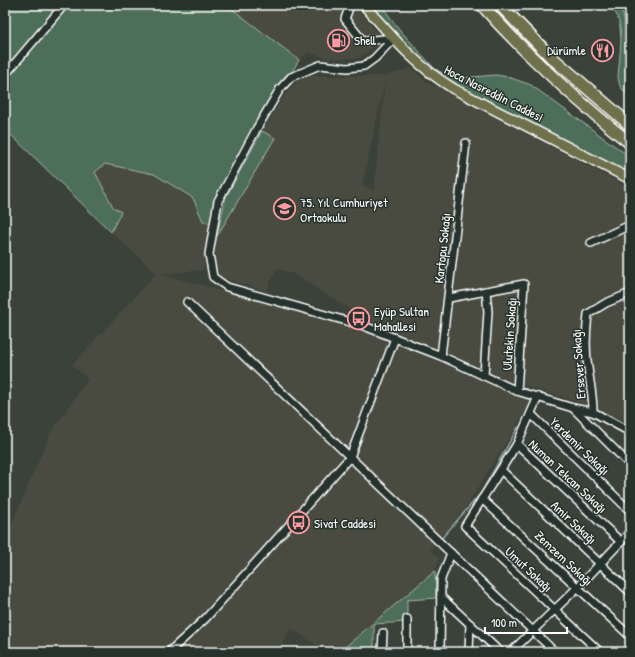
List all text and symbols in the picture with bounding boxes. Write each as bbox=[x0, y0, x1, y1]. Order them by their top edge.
fuel station icon: Shell bbox=[326, 27, 352, 53]
place label: Shell bbox=[354, 31, 377, 49]
restaurant icon: Dürümle bbox=[589, 37, 615, 63]
place label: Dürümle bbox=[547, 41, 586, 59]
street label: Hoca Nasreddin Caddesi bbox=[441, 60, 547, 126]
place label: 75. Yıl Cumhuriyet Ortaokulu bbox=[300, 193, 388, 226]
school or university icon: 75. Yıl Cumhuriyet Ortaokulu bbox=[272, 196, 298, 222]
street label: Kartopu Sokağı bbox=[429, 212, 455, 284]
street label: Ulutekin Sokağı bbox=[497, 297, 521, 371]
place label: Eyüp Sultan Mahallesi bbox=[374, 302, 429, 335]
bus stop icon: Eyüp Sultan Mahallesi bbox=[346, 305, 372, 331]
street label: Ersever Sokağı bbox=[567, 329, 589, 399]
street label: Yerdemir Sokağı bbox=[546, 413, 614, 479]
street label: Numan Tekcan Sokağı bbox=[525, 435, 611, 517]
street label: Amir Sokağı bbox=[547, 496, 601, 548]
bus stop icon: Sivat Caddesi bbox=[285, 510, 311, 536]
place label: Sivat Caddesi bbox=[314, 514, 376, 532]
street label: Zemzem Sokağı bbox=[531, 526, 597, 590]
street label: Umut Sokağı bbox=[501, 542, 557, 596]
scale bar bbox=[485, 609, 567, 635]
text: 100 m bbox=[491, 614, 517, 631]

